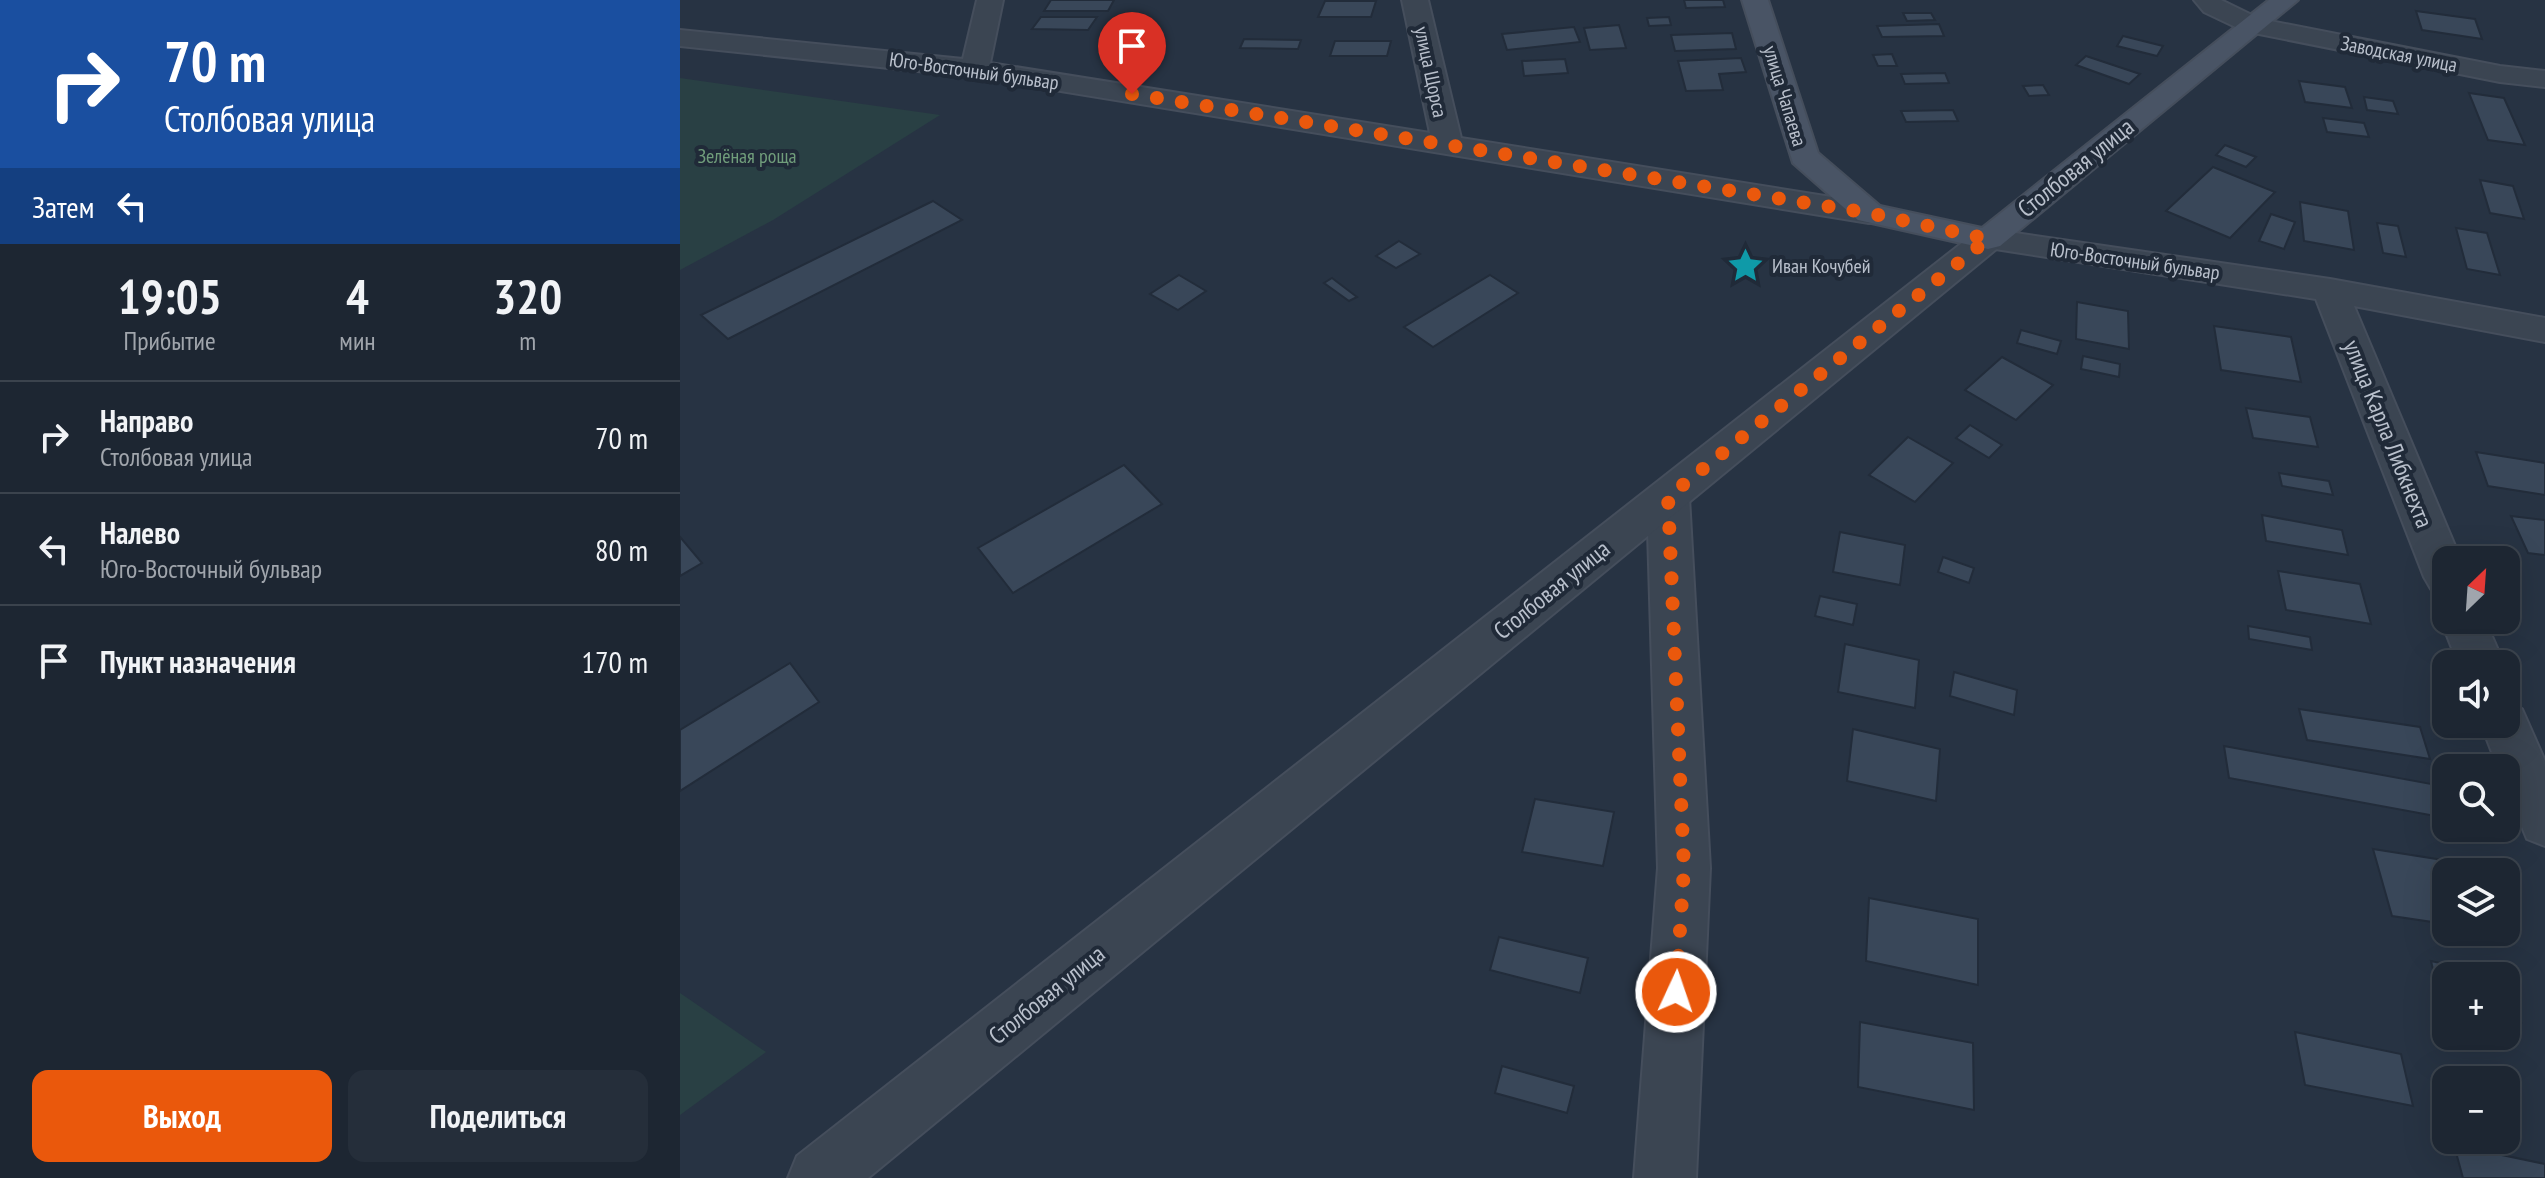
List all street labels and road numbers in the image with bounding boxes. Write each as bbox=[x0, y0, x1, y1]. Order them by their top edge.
street label: улица Щорса bbox=[1409, 24, 1453, 120]
street label: Заводская улица bbox=[2339, 30, 2459, 78]
street label: улица Чапаева bbox=[1757, 43, 1813, 149]
street label: Юго-Восточный бульвар bbox=[888, 46, 1060, 96]
street label: Столбовая улица bbox=[2011, 111, 2140, 224]
street label: Юго-Восточный бульвар bbox=[2049, 236, 2221, 286]
street label: улица Карла Либкнехта bbox=[2337, 335, 2440, 532]
street label: Столбовая улица bbox=[1487, 533, 1616, 646]
street label: Столбовая улица bbox=[982, 938, 1111, 1051]

